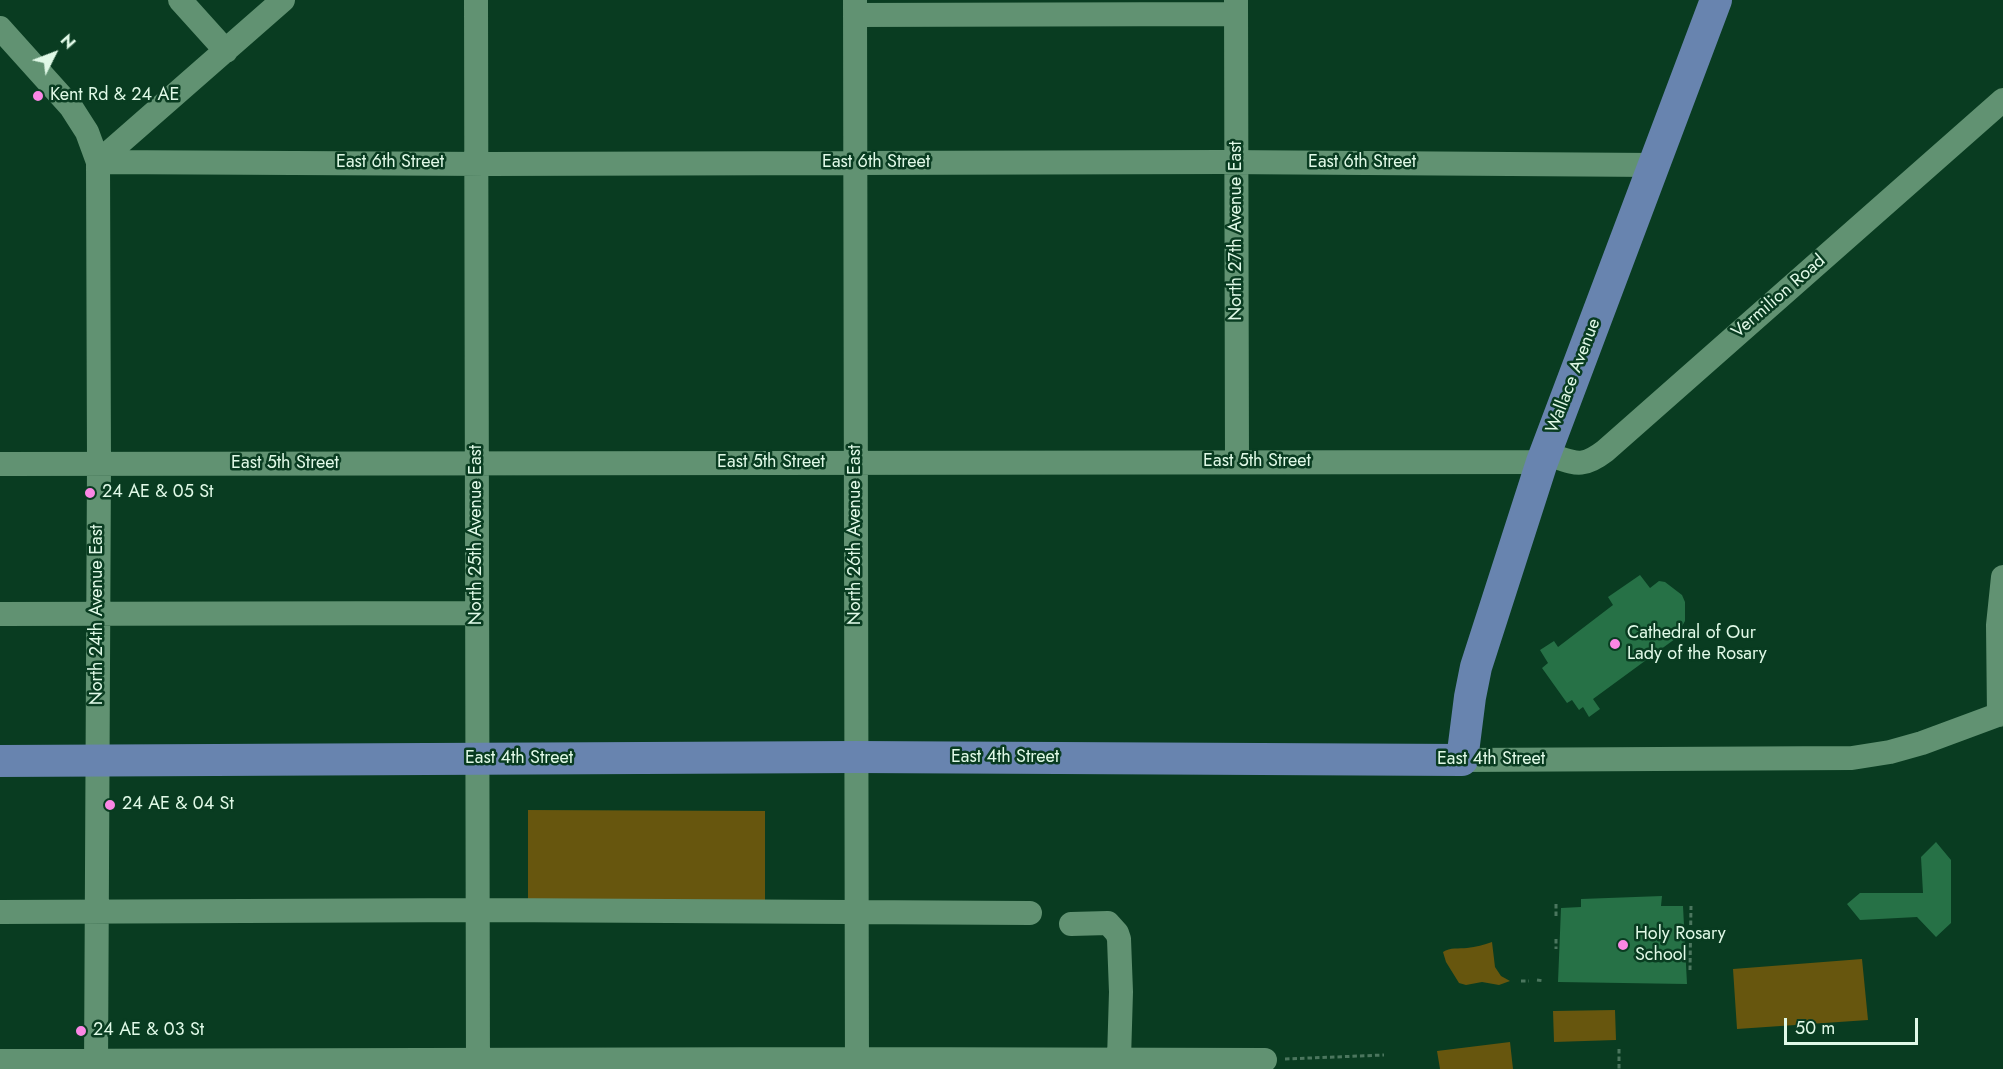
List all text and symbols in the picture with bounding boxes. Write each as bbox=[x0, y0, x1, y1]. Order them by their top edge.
north arrow bbox=[24, 24, 84, 84]
text: N bbox=[55, 29, 81, 54]
place label: Kent Rd & 24 AE bbox=[50, 85, 179, 107]
marker: Kent Rd & 24 AE bbox=[31, 89, 45, 103]
street label: North 27th Avenue East bbox=[1226, 141, 1248, 321]
street label: East 6th Street bbox=[336, 152, 444, 174]
street label: East 6th Street bbox=[822, 152, 930, 174]
street label: East 6th Street bbox=[1308, 152, 1416, 174]
street label: Vermilion Road bbox=[1728, 250, 1830, 344]
street label: Wallace Avenue bbox=[1542, 316, 1606, 436]
street label: North 25th Avenue East bbox=[466, 445, 488, 625]
street label: North 26th Avenue East bbox=[845, 445, 867, 625]
street label: East 5th Street bbox=[1203, 451, 1311, 473]
street label: East 5th Street bbox=[717, 452, 825, 474]
street label: East 5th Street bbox=[231, 453, 339, 475]
place label: 24 AE & 05 St bbox=[102, 482, 213, 504]
marker: 24 AE & 05 St bbox=[83, 486, 97, 500]
street label: North 24th Avenue East bbox=[87, 525, 109, 705]
place label: Cathedral of Our Lady of the Rosary bbox=[1627, 623, 1767, 666]
marker: Cathedral of Our Lady of the Rosary bbox=[1608, 637, 1622, 651]
street label: East 4th Street bbox=[951, 747, 1059, 769]
street label: East 4th Street bbox=[465, 748, 573, 770]
street label: East 4th Street bbox=[1437, 749, 1545, 771]
place label: 24 AE & 04 St bbox=[122, 794, 234, 816]
marker: 24 AE & 04 St bbox=[103, 798, 117, 812]
place label: Holy Rosary School bbox=[1635, 924, 1726, 966]
marker: Holy Rosary School bbox=[1616, 938, 1630, 952]
scale bar bbox=[1787, 1006, 1920, 1044]
text: 50 m bbox=[1795, 1015, 1835, 1041]
place label: 24 AE & 03 St bbox=[93, 1020, 204, 1042]
marker: 24 AE & 03 St bbox=[74, 1024, 88, 1038]

